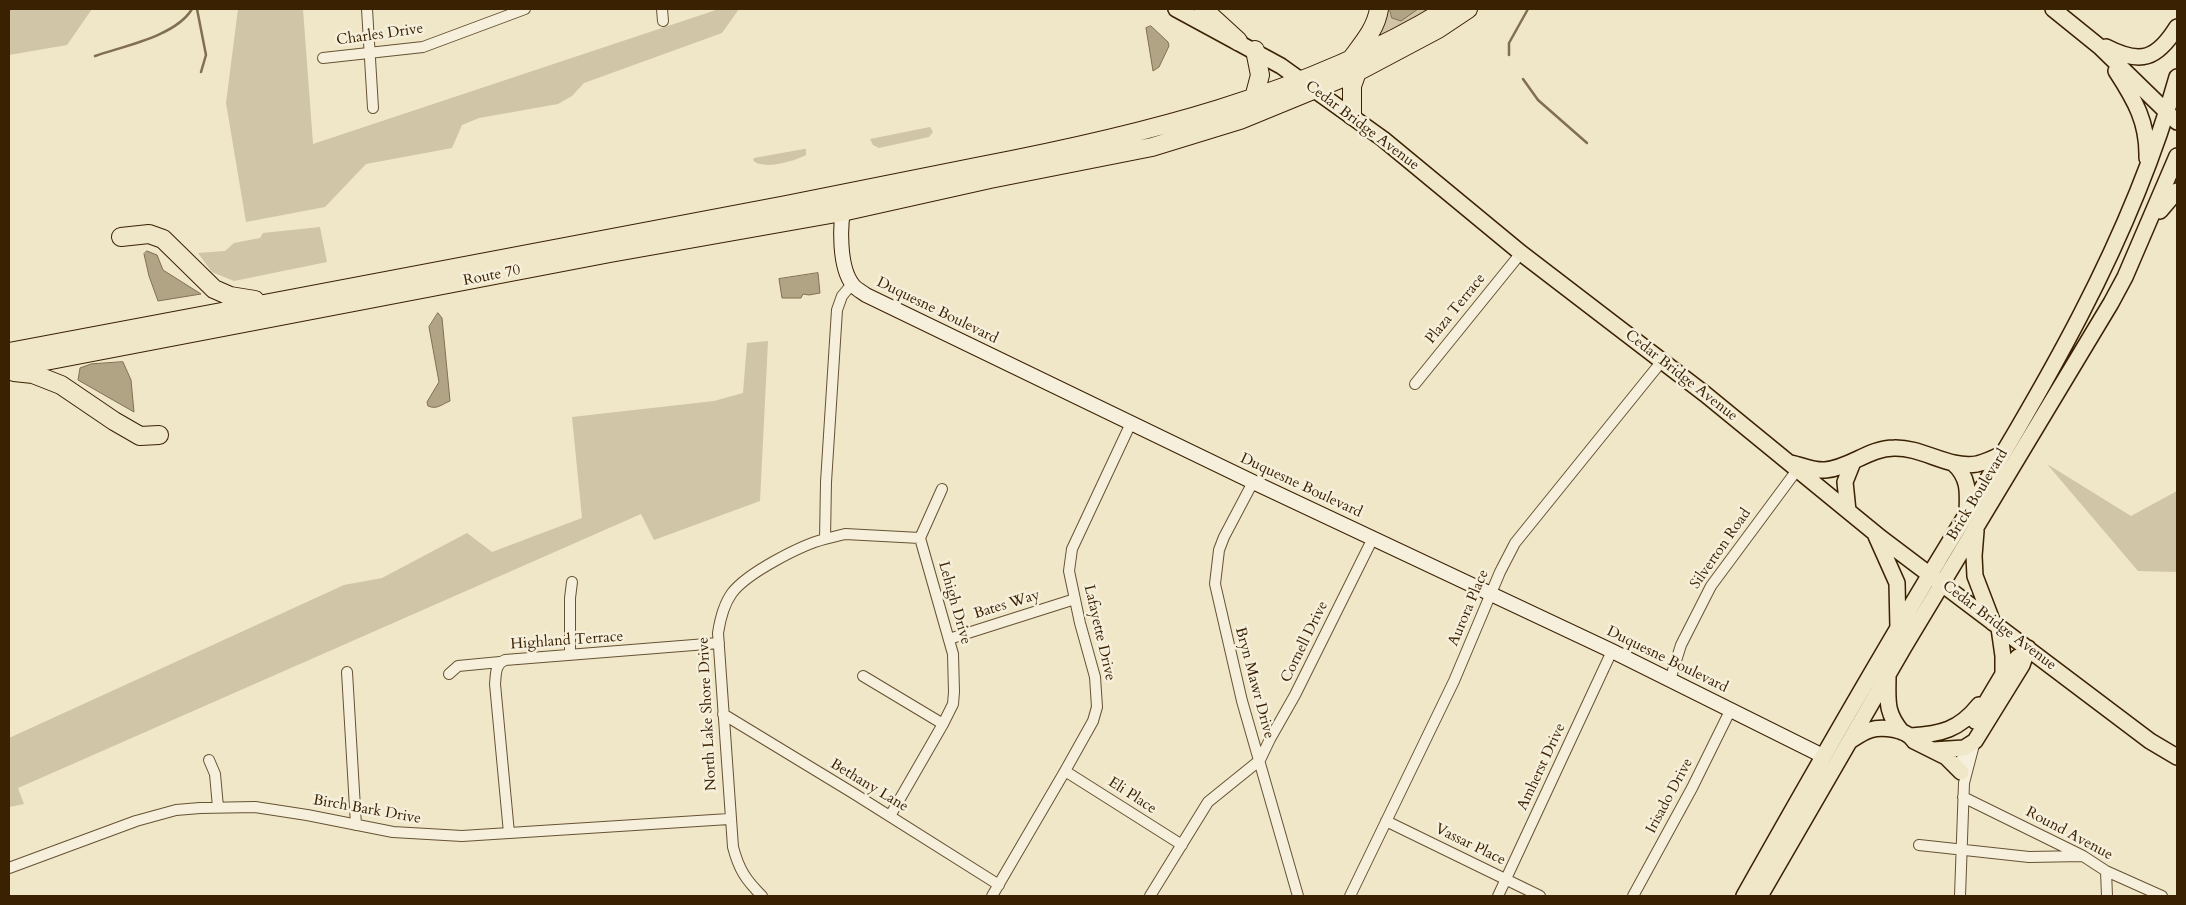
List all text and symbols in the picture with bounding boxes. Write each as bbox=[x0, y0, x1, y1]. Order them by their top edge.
street label: Charles Drive bbox=[335, 20, 425, 50]
street label: Cedar Bridge Avenue bbox=[1301, 77, 1423, 175]
street label: Route 70 bbox=[462, 262, 522, 290]
street label: Plaza Terrace bbox=[1422, 270, 1490, 348]
street label: Duquesne Boulevard bbox=[873, 274, 1001, 348]
street label: Cedar Bridge Avenue bbox=[1621, 326, 1741, 426]
street label: Brick Boulevard bbox=[1944, 446, 2012, 544]
street label: Duquesne Boulevard bbox=[1237, 450, 1365, 522]
street label: Silverton Road bbox=[1687, 505, 1755, 593]
street label: Lehigh Drive bbox=[934, 560, 974, 646]
street label: Aurora Place bbox=[1445, 567, 1493, 649]
street label: Cedar Bridge Avenue bbox=[1938, 577, 2060, 675]
street label: Lafayette Drive bbox=[1079, 583, 1119, 683]
street label: Bates Way bbox=[972, 586, 1042, 624]
street label: Cornell Drive bbox=[1278, 598, 1332, 686]
street label: Duquesne Boulevard bbox=[1603, 623, 1731, 697]
street label: Bryn Mawr Drive bbox=[1230, 625, 1278, 741]
street label: Highland Terrace bbox=[510, 628, 624, 654]
street label: North Lake Shore Drive bbox=[695, 637, 721, 791]
street label: Amherst Drive bbox=[1514, 721, 1570, 813]
street label: Irisado Drive bbox=[1643, 755, 1697, 837]
street label: Bethany Lane bbox=[827, 756, 911, 816]
street label: Eli Place bbox=[1104, 774, 1160, 818]
street label: Birch Bark Drive bbox=[312, 792, 422, 828]
street label: Round Avenue bbox=[2022, 804, 2116, 864]
street label: Vassar Place bbox=[1432, 820, 1508, 870]

